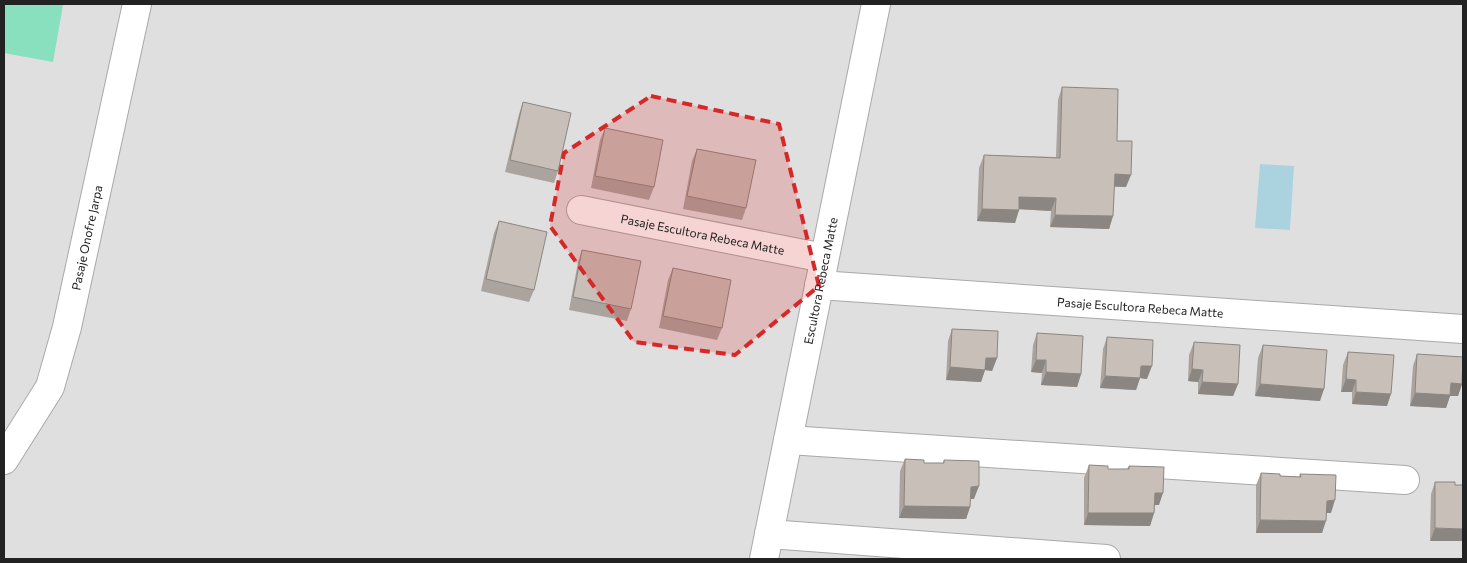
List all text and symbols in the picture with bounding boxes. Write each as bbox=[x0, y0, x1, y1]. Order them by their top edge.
street label: Pasaje Onofre Jarpa bbox=[68, 184, 105, 292]
street label: Pasaje Escultora Rebeca Matte bbox=[620, 211, 786, 257]
street label: Escultora Rebeca Matte bbox=[801, 216, 840, 345]
street label: Pasaje Escultora Rebeca Matte bbox=[1057, 294, 1224, 320]

